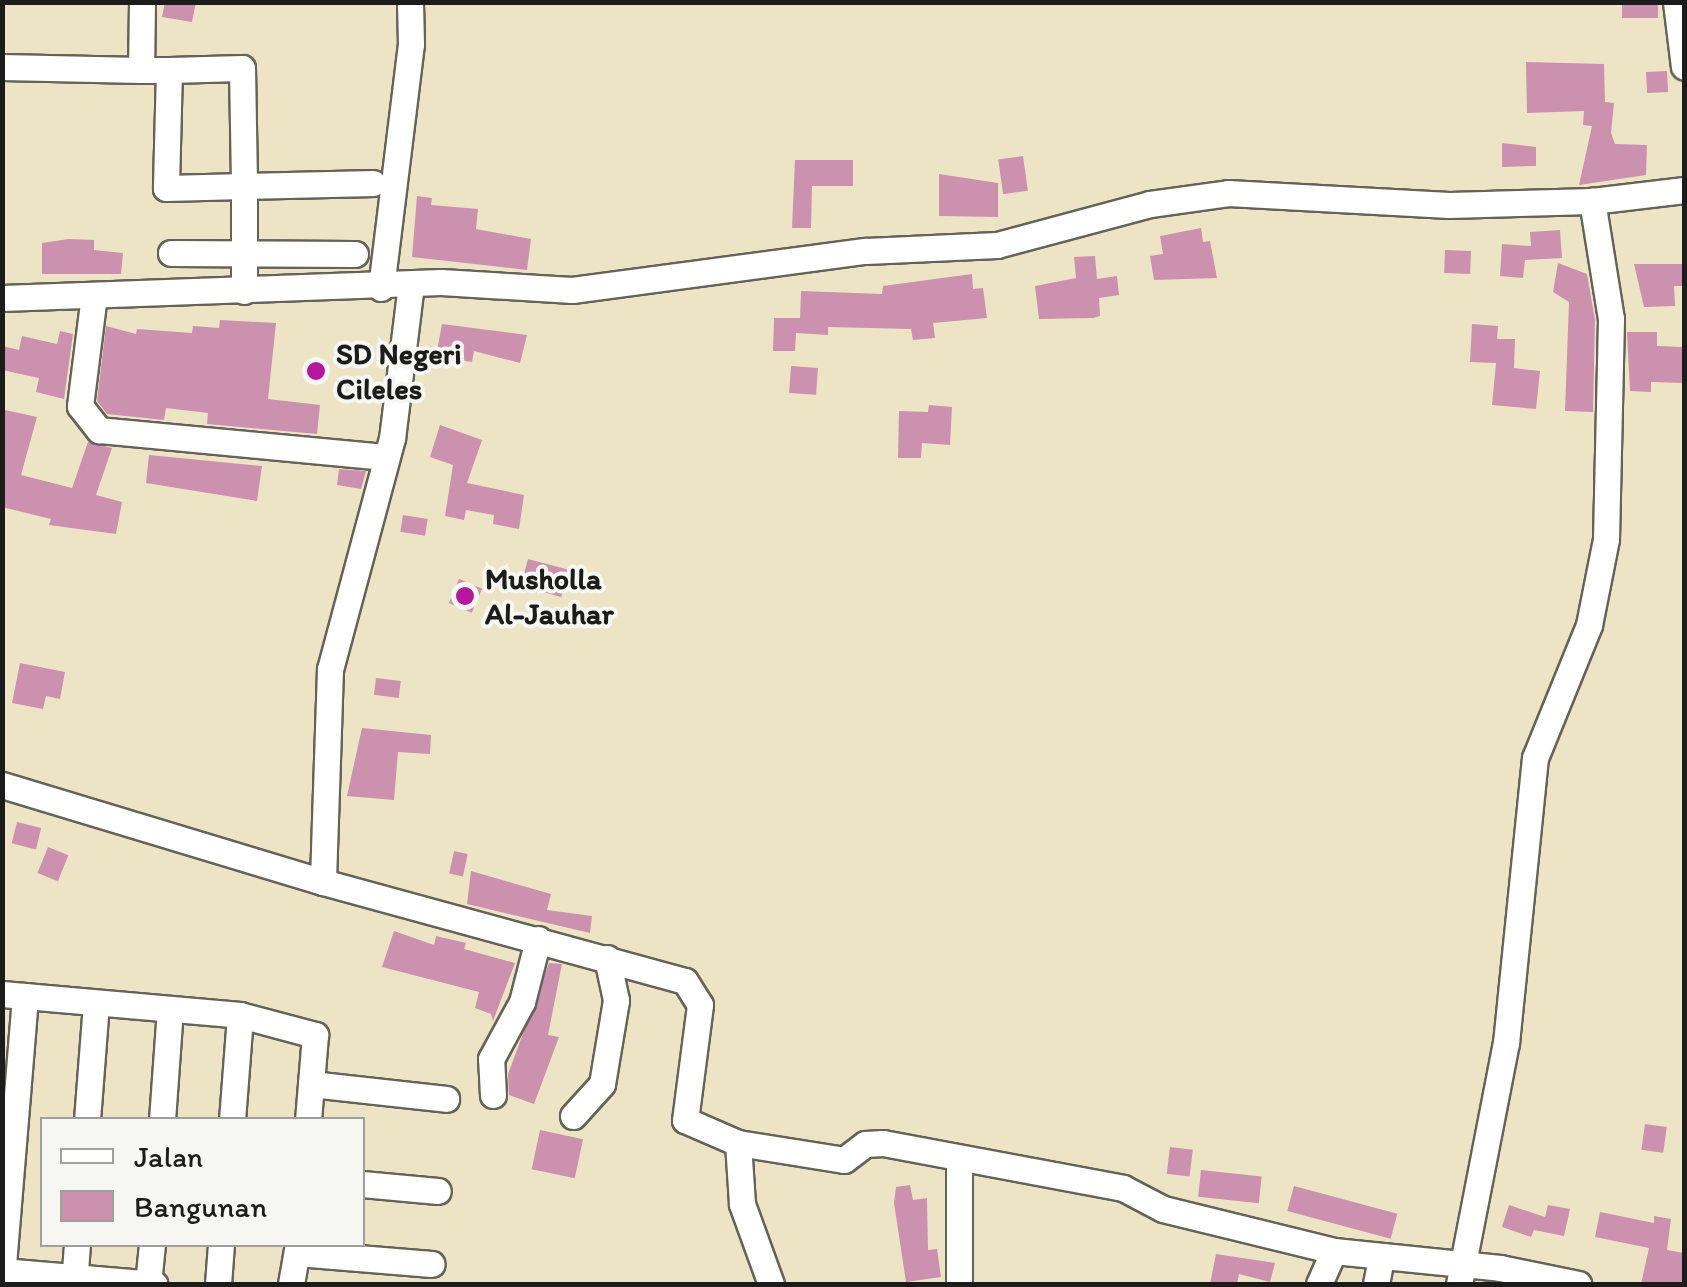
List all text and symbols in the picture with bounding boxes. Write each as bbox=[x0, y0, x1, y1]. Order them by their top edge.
place label: SD Negeri Cileles bbox=[336, 336, 462, 406]
marker: SD Negeri Cileles bbox=[305, 360, 327, 382]
place label: Musholla Al-Jauhar bbox=[485, 561, 614, 632]
marker: Musholla Al-Jauhar bbox=[454, 585, 476, 607]
legend bbox=[40, 1117, 365, 1247]
text: Jalan bbox=[134, 1138, 203, 1175]
text: Bangunan bbox=[134, 1188, 267, 1225]

